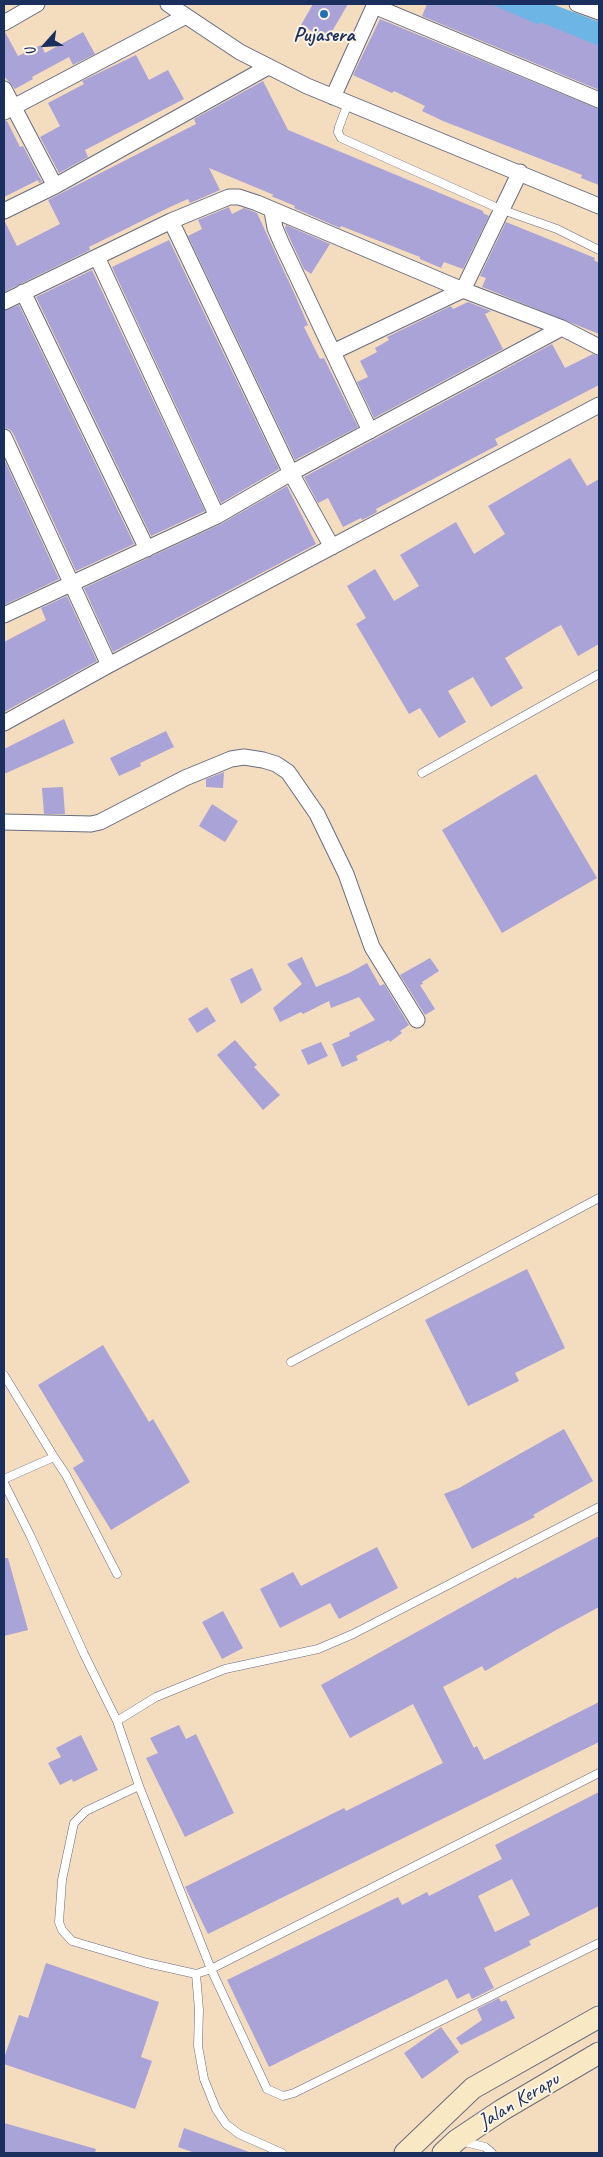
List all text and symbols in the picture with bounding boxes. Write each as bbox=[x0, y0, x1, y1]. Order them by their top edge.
marker: Pujasera bbox=[318, 8, 330, 20]
north arrow bbox=[20, 20, 70, 70]
place label: Pujasera bbox=[293, 22, 355, 48]
text: U bbox=[22, 45, 40, 59]
street label: Jalan Kerapu bbox=[474, 2067, 564, 2135]

